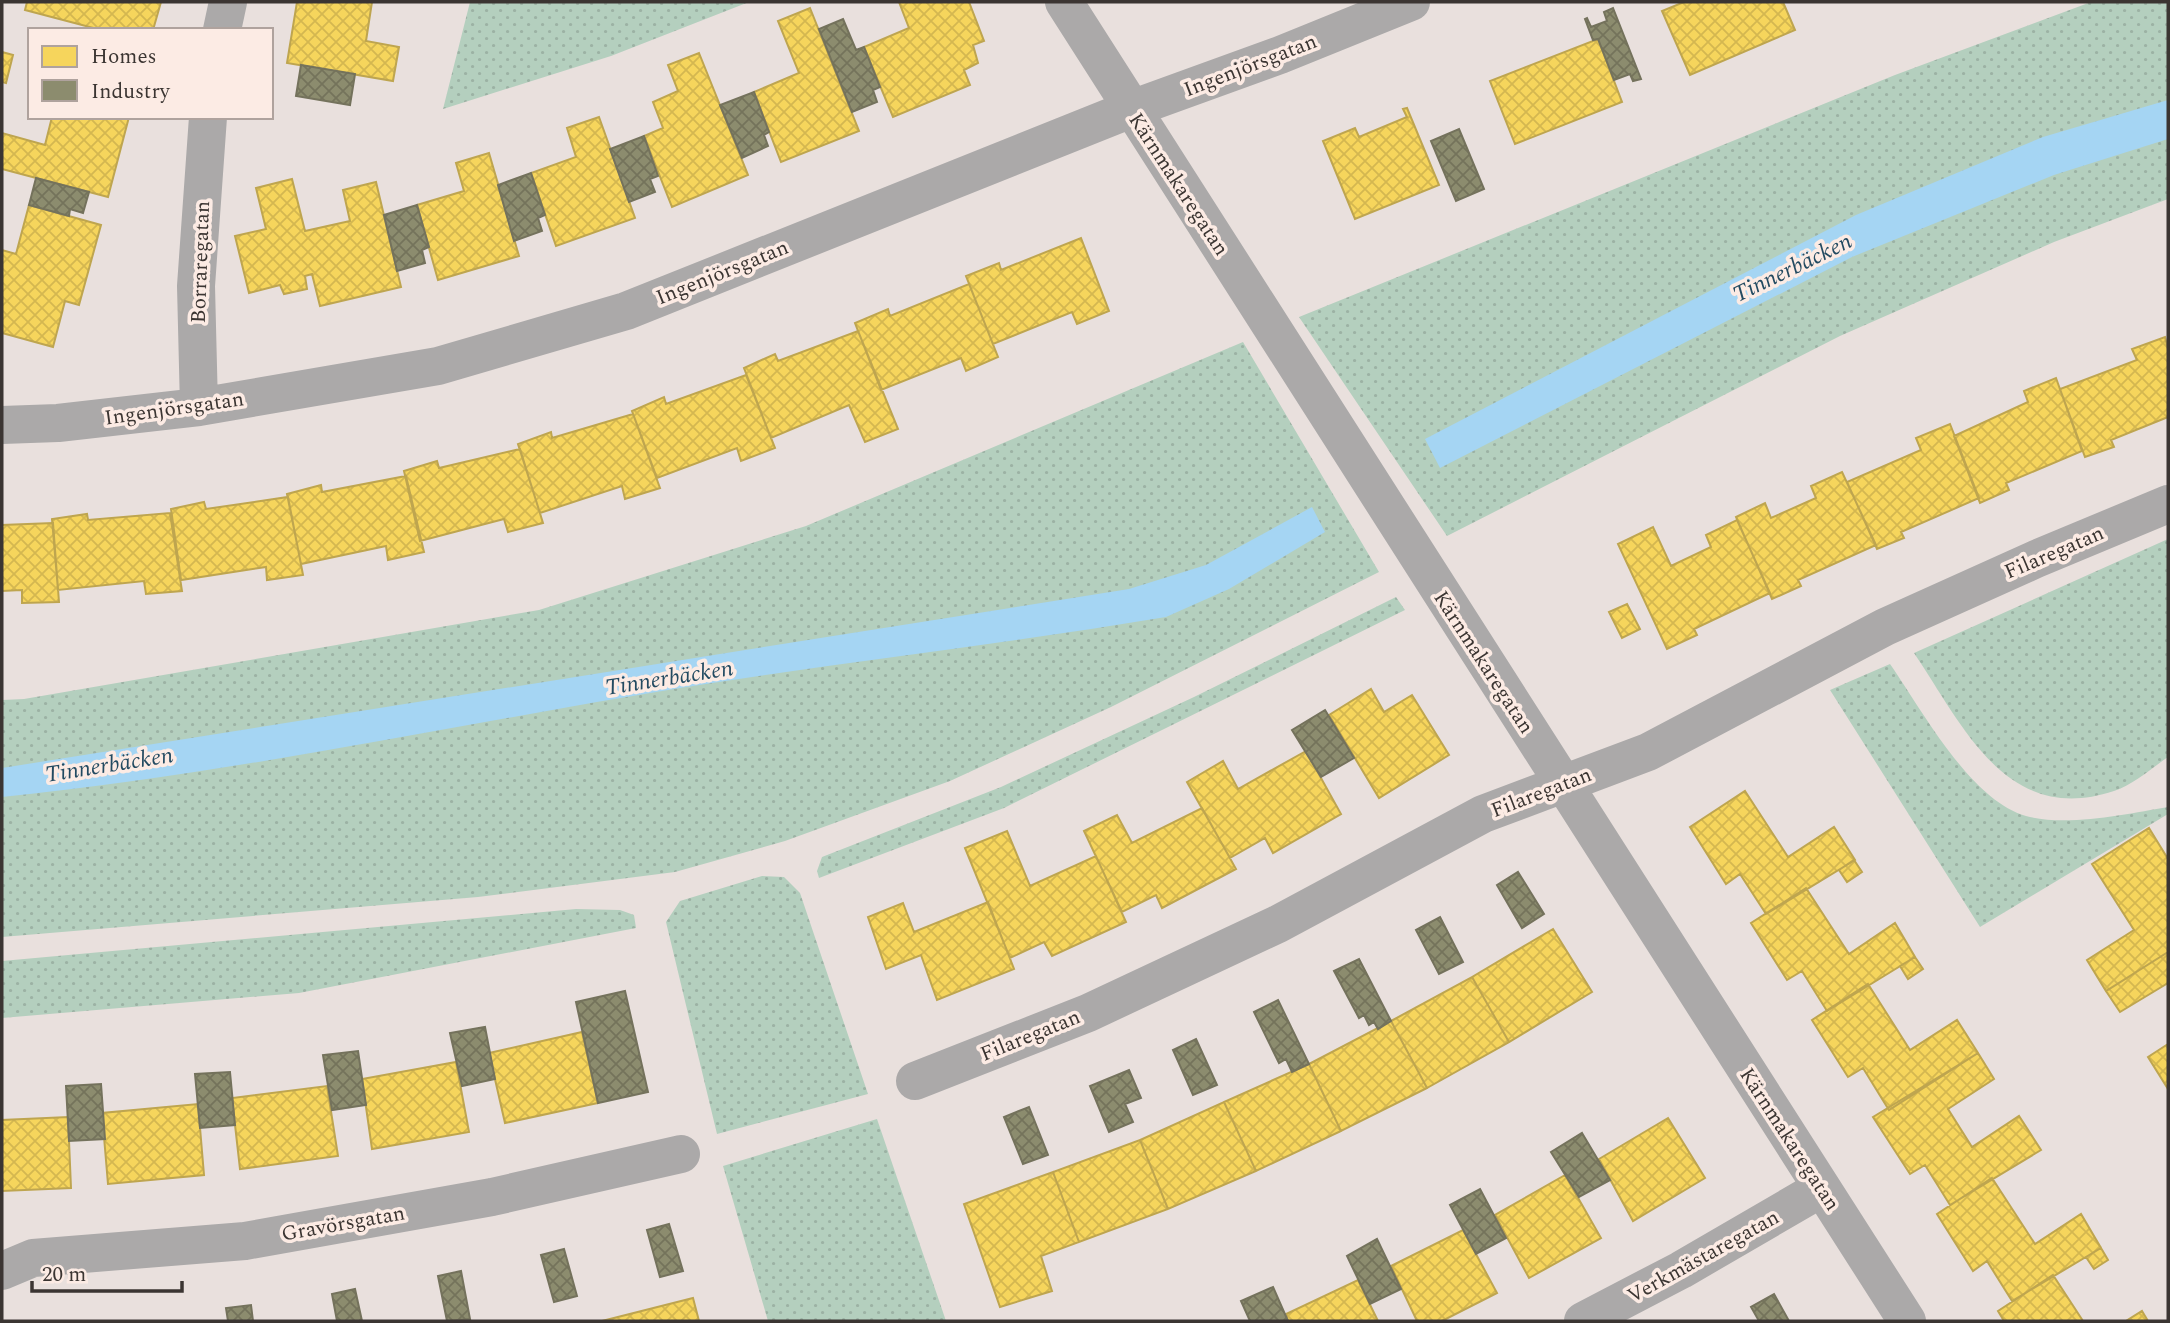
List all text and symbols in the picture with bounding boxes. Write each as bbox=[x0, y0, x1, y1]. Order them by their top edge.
street label: Ingenjörsgatan bbox=[1179, 26, 1322, 106]
legend bbox=[28, 28, 273, 119]
text: Homes bbox=[91, 41, 157, 73]
text: Industry bbox=[91, 76, 171, 108]
street label: Kärnmakaregatan bbox=[1120, 107, 1237, 263]
street label: Borraregatan bbox=[183, 200, 219, 324]
water label: Tinnerbäcken bbox=[1727, 224, 1858, 312]
street label: Ingenjörsgatan bbox=[651, 232, 793, 314]
street label: Ingenjörsgatan bbox=[102, 383, 246, 435]
street label: Filaregatan bbox=[2000, 518, 2109, 588]
street label: Kärnmakaregatan bbox=[1425, 585, 1542, 741]
water label: Tinnerbäcken bbox=[603, 651, 736, 706]
water label: Tinnerbäcken bbox=[43, 738, 176, 793]
street label: Filaregatan bbox=[1486, 759, 1596, 827]
street label: Filaregatan bbox=[975, 1001, 1085, 1071]
street label: Kärnmakaregatan bbox=[1731, 1062, 1848, 1218]
street label: Gravörsgatan bbox=[279, 1197, 408, 1251]
street label: Verkmästaregatan bbox=[1622, 1202, 1785, 1312]
scale bar bbox=[32, 1250, 182, 1294]
text: 20 m bbox=[42, 1259, 86, 1291]

